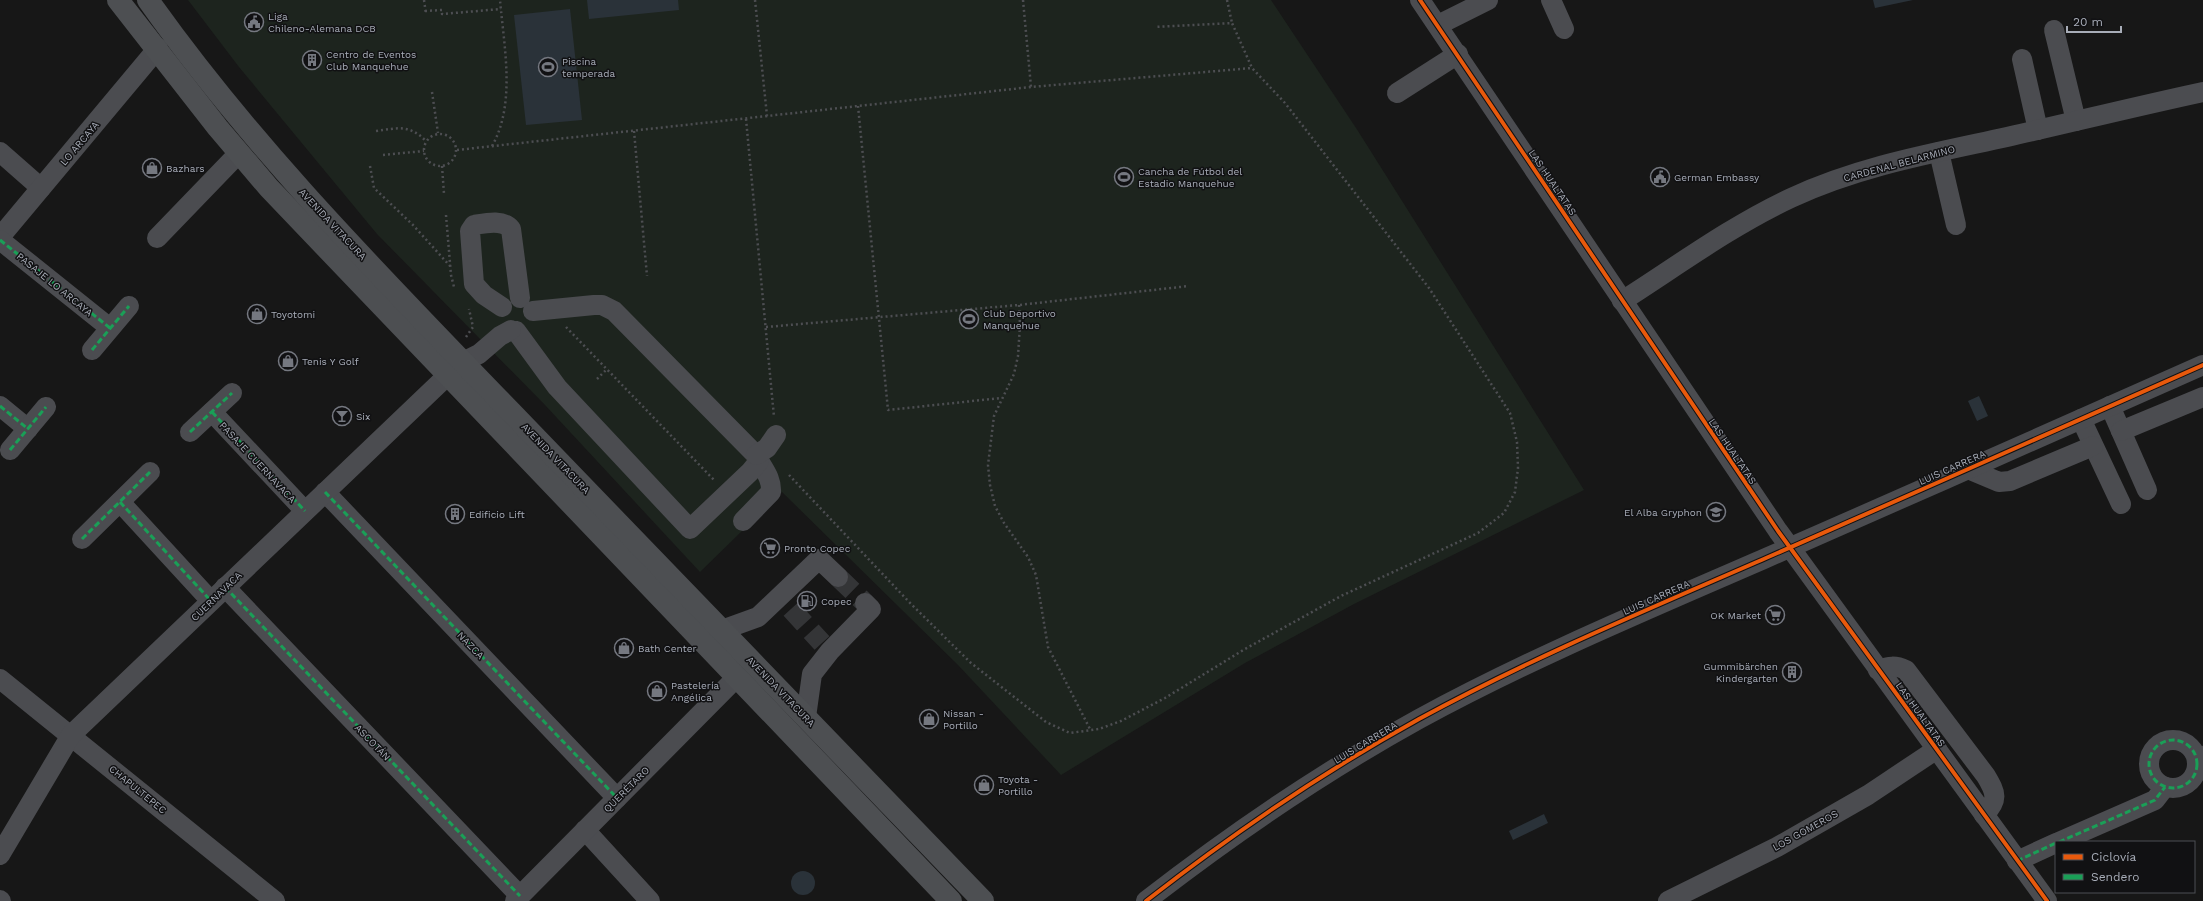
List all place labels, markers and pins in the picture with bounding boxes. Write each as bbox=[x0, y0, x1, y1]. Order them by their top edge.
public building icon: Liga Chileno-Alemana DCB bbox=[243, 11, 265, 33]
place label: Liga Chileno-Alemana DCB bbox=[268, 11, 376, 34]
building icon: Centro de Eventos Club Manquehue bbox=[301, 49, 323, 71]
place label: Centro de Eventos Club Manquehue bbox=[326, 49, 416, 72]
sports icon: Piscina temperada bbox=[537, 56, 559, 78]
place label: Piscina temperada bbox=[562, 56, 615, 79]
shop icon: Bazhars bbox=[141, 157, 163, 179]
place label: Bazhars bbox=[166, 163, 205, 174]
sports icon: Cancha de Fútbol del Estadio Manquehue bbox=[1113, 166, 1135, 188]
place label: Cancha de Fútbol del Estadio Manquehue bbox=[1138, 166, 1242, 189]
public building icon: German Embassy bbox=[1649, 166, 1671, 188]
place label: German Embassy bbox=[1674, 172, 1760, 183]
shop icon: Toyotomi bbox=[246, 303, 268, 325]
sports icon: Club Deportivo Manquehue bbox=[958, 308, 980, 330]
place label: Club Deportivo Manquehue bbox=[983, 308, 1056, 331]
place label: Toyotomi bbox=[271, 309, 315, 320]
shop icon: Tenis Y Golf bbox=[277, 350, 299, 372]
place label: Tenis Y Golf bbox=[302, 356, 359, 367]
bar icon: Six bbox=[331, 405, 353, 427]
place label: Six bbox=[356, 411, 370, 422]
school or university icon: El Alba Gryphon bbox=[1705, 501, 1727, 523]
building icon: Edificio Lift bbox=[444, 503, 466, 525]
place label: El Alba Gryphon bbox=[1624, 507, 1702, 518]
place label: Edificio Lift bbox=[469, 509, 525, 520]
supermarket icon: Pronto Copec bbox=[759, 537, 781, 559]
place label: Pronto Copec bbox=[784, 543, 851, 554]
fuel station icon: Copec bbox=[796, 590, 818, 612]
place label: Copec bbox=[821, 596, 852, 607]
supermarket icon: OK Market bbox=[1764, 604, 1786, 626]
place label: OK Market bbox=[1710, 610, 1762, 621]
shop icon: Bath Center bbox=[613, 637, 635, 659]
place label: Bath Center bbox=[638, 643, 697, 654]
place label: Gummibärchen Kindergarten bbox=[1703, 661, 1778, 684]
building icon: Gummibärchen Kindergarten bbox=[1781, 661, 1803, 683]
shop icon: Pastelería Angélica bbox=[646, 680, 668, 702]
place label: Pastelería Angélica bbox=[671, 680, 720, 703]
shop icon: Nissan - Portillo bbox=[918, 708, 940, 730]
place label: Nissan - Portillo bbox=[943, 708, 984, 731]
shop icon: Toyota - Portillo bbox=[973, 774, 995, 796]
place label: Toyota - Portillo bbox=[998, 774, 1038, 797]

